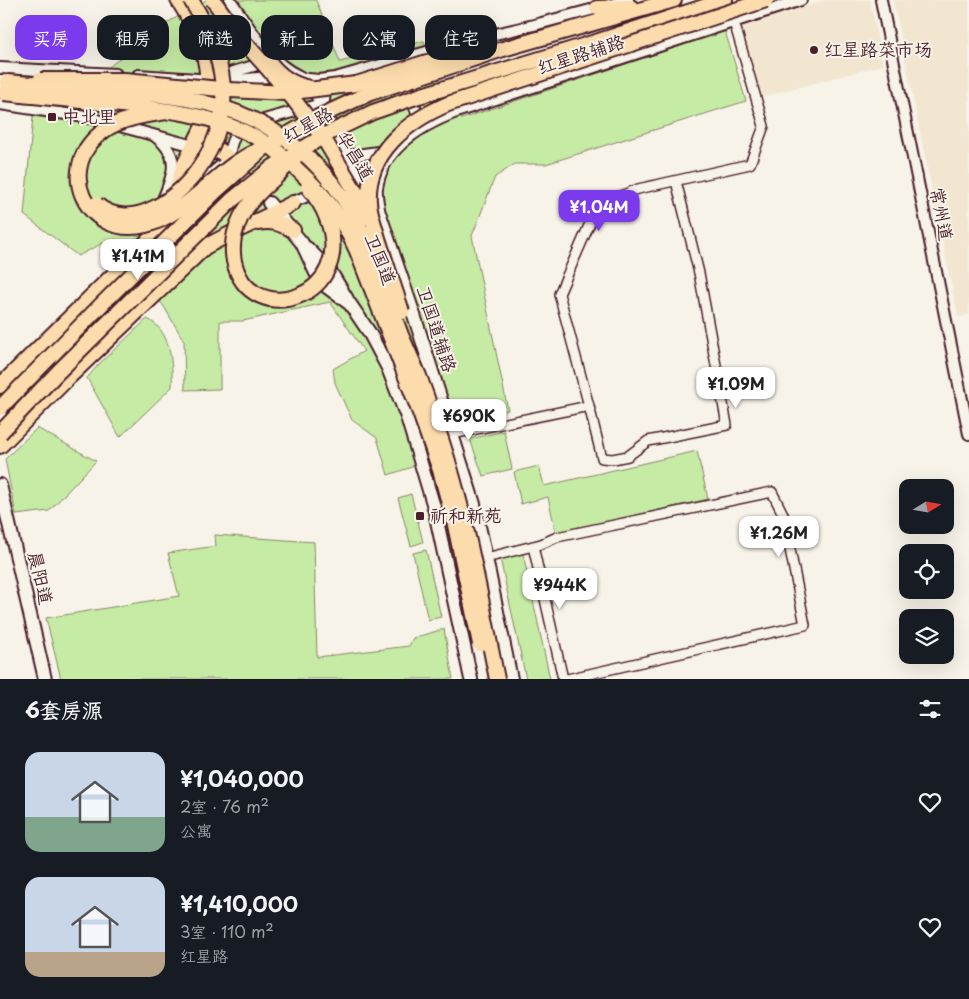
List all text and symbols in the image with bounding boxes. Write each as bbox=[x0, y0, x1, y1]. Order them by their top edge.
chip: 买房 bbox=[15, 15, 87, 60]
chip: 租房 bbox=[97, 15, 169, 60]
chip: 筛选 bbox=[179, 15, 251, 60]
chip: 新上 bbox=[261, 15, 333, 60]
chip: 公寓 bbox=[343, 15, 415, 60]
chip: 住宅 bbox=[425, 15, 497, 60]
street label: 红星路辅路 bbox=[534, 27, 628, 80]
place label: 红星路菜市场 bbox=[824, 35, 932, 62]
marker: 红星路菜市场 bbox=[808, 44, 820, 56]
street label: 红星路 bbox=[277, 99, 337, 149]
place label: 中北里 bbox=[62, 102, 116, 129]
marker: 中北里 bbox=[46, 111, 58, 123]
street label: 华昌道 bbox=[331, 125, 382, 185]
street label: 常州道 bbox=[924, 185, 961, 243]
pin: ¥1.04M bbox=[558, 190, 640, 232]
text: ¥1.04M bbox=[570, 194, 628, 218]
street label: 卫国道 bbox=[359, 228, 404, 289]
pin: ¥1.41M bbox=[97, 238, 179, 281]
text: ¥1.41M bbox=[111, 243, 165, 267]
street label: 卫国道辅路 bbox=[411, 282, 464, 376]
pin: ¥1.09M bbox=[695, 366, 777, 409]
text: ¥1.09M bbox=[707, 371, 765, 395]
pin: ¥690K bbox=[434, 398, 504, 441]
text: ¥690K bbox=[442, 403, 496, 427]
north arrow bbox=[899, 479, 954, 534]
map controls bbox=[899, 479, 954, 664]
place label: 祈和新苑 bbox=[430, 501, 502, 528]
marker: 祈和新苑 bbox=[414, 510, 426, 522]
pin: ¥1.26M bbox=[738, 516, 820, 558]
text: ¥1.26M bbox=[750, 520, 808, 544]
button: locate bbox=[899, 544, 954, 599]
street label: 晨阳道 bbox=[22, 548, 61, 607]
pin: ¥944K bbox=[525, 568, 595, 610]
text: ¥944K bbox=[533, 572, 587, 596]
button: layers bbox=[899, 609, 954, 664]
text: 6套房源 bbox=[25, 693, 103, 725]
icon: filters bbox=[916, 695, 944, 723]
text: ¥1,040,000 bbox=[180, 762, 304, 794]
icon: home bbox=[65, 772, 125, 832]
icon: heart bbox=[916, 788, 944, 816]
text: 2室 · 76 m² bbox=[180, 794, 269, 818]
text: 公寓 bbox=[180, 818, 212, 842]
text: ¥1,410,000 bbox=[180, 887, 298, 919]
icon: home bbox=[65, 897, 125, 957]
icon: heart bbox=[916, 913, 944, 941]
text: 3室 · 110 m² bbox=[180, 919, 274, 943]
text: 红星路 bbox=[180, 943, 228, 967]

